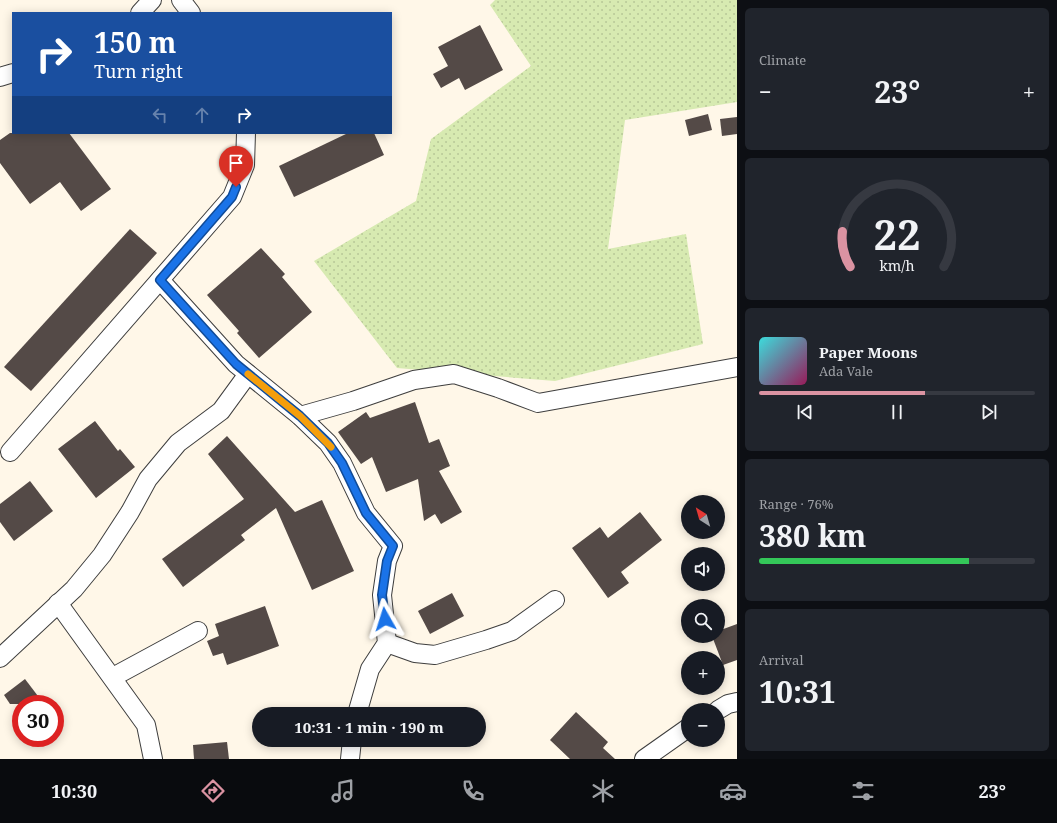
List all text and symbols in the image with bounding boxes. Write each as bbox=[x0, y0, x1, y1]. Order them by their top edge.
text: 150 m bbox=[94, 23, 176, 61]
icon: right bbox=[28, 28, 80, 80]
text: Climate bbox=[759, 51, 806, 69]
text: Turn right bbox=[94, 59, 183, 83]
text: 23° bbox=[874, 71, 920, 112]
text: − bbox=[759, 76, 772, 106]
text: + bbox=[1023, 76, 1035, 106]
icon: left bbox=[149, 104, 171, 126]
icon: ahead bbox=[191, 104, 213, 126]
icon: right bbox=[233, 104, 255, 126]
pin bbox=[219, 146, 253, 187]
icon: arrive bbox=[225, 152, 247, 174]
text: 22 bbox=[873, 206, 921, 262]
text: km/h bbox=[879, 256, 915, 275]
text: Paper Moons bbox=[819, 342, 918, 362]
text: Ada Vale bbox=[819, 362, 873, 380]
icon: previous bbox=[794, 401, 816, 423]
icon: pause bbox=[886, 401, 908, 423]
icon: next bbox=[978, 401, 1000, 423]
north arrow bbox=[681, 495, 725, 539]
map controls bbox=[681, 495, 725, 747]
text: Range · 76% bbox=[759, 495, 833, 513]
text: 380 km bbox=[759, 515, 866, 556]
button: sound bbox=[681, 547, 725, 591]
position arrow bbox=[364, 598, 406, 640]
button: search bbox=[681, 599, 725, 643]
button: + bbox=[681, 651, 725, 695]
text: Arrival bbox=[759, 651, 803, 669]
text: 10:31 bbox=[759, 671, 836, 712]
speed limit sign: 30 bbox=[12, 695, 64, 747]
button: − bbox=[681, 703, 725, 747]
text: 10:31 · 1 min · 190 m bbox=[294, 717, 444, 737]
icon: directions bbox=[199, 777, 227, 805]
icon: music bbox=[329, 777, 357, 805]
icon: phone bbox=[459, 777, 487, 805]
icon: climate bbox=[589, 777, 617, 805]
icon: car bbox=[719, 777, 747, 805]
icon: filters bbox=[849, 777, 877, 805]
text: 10:30 bbox=[51, 779, 97, 803]
text: 23° bbox=[978, 779, 1006, 803]

